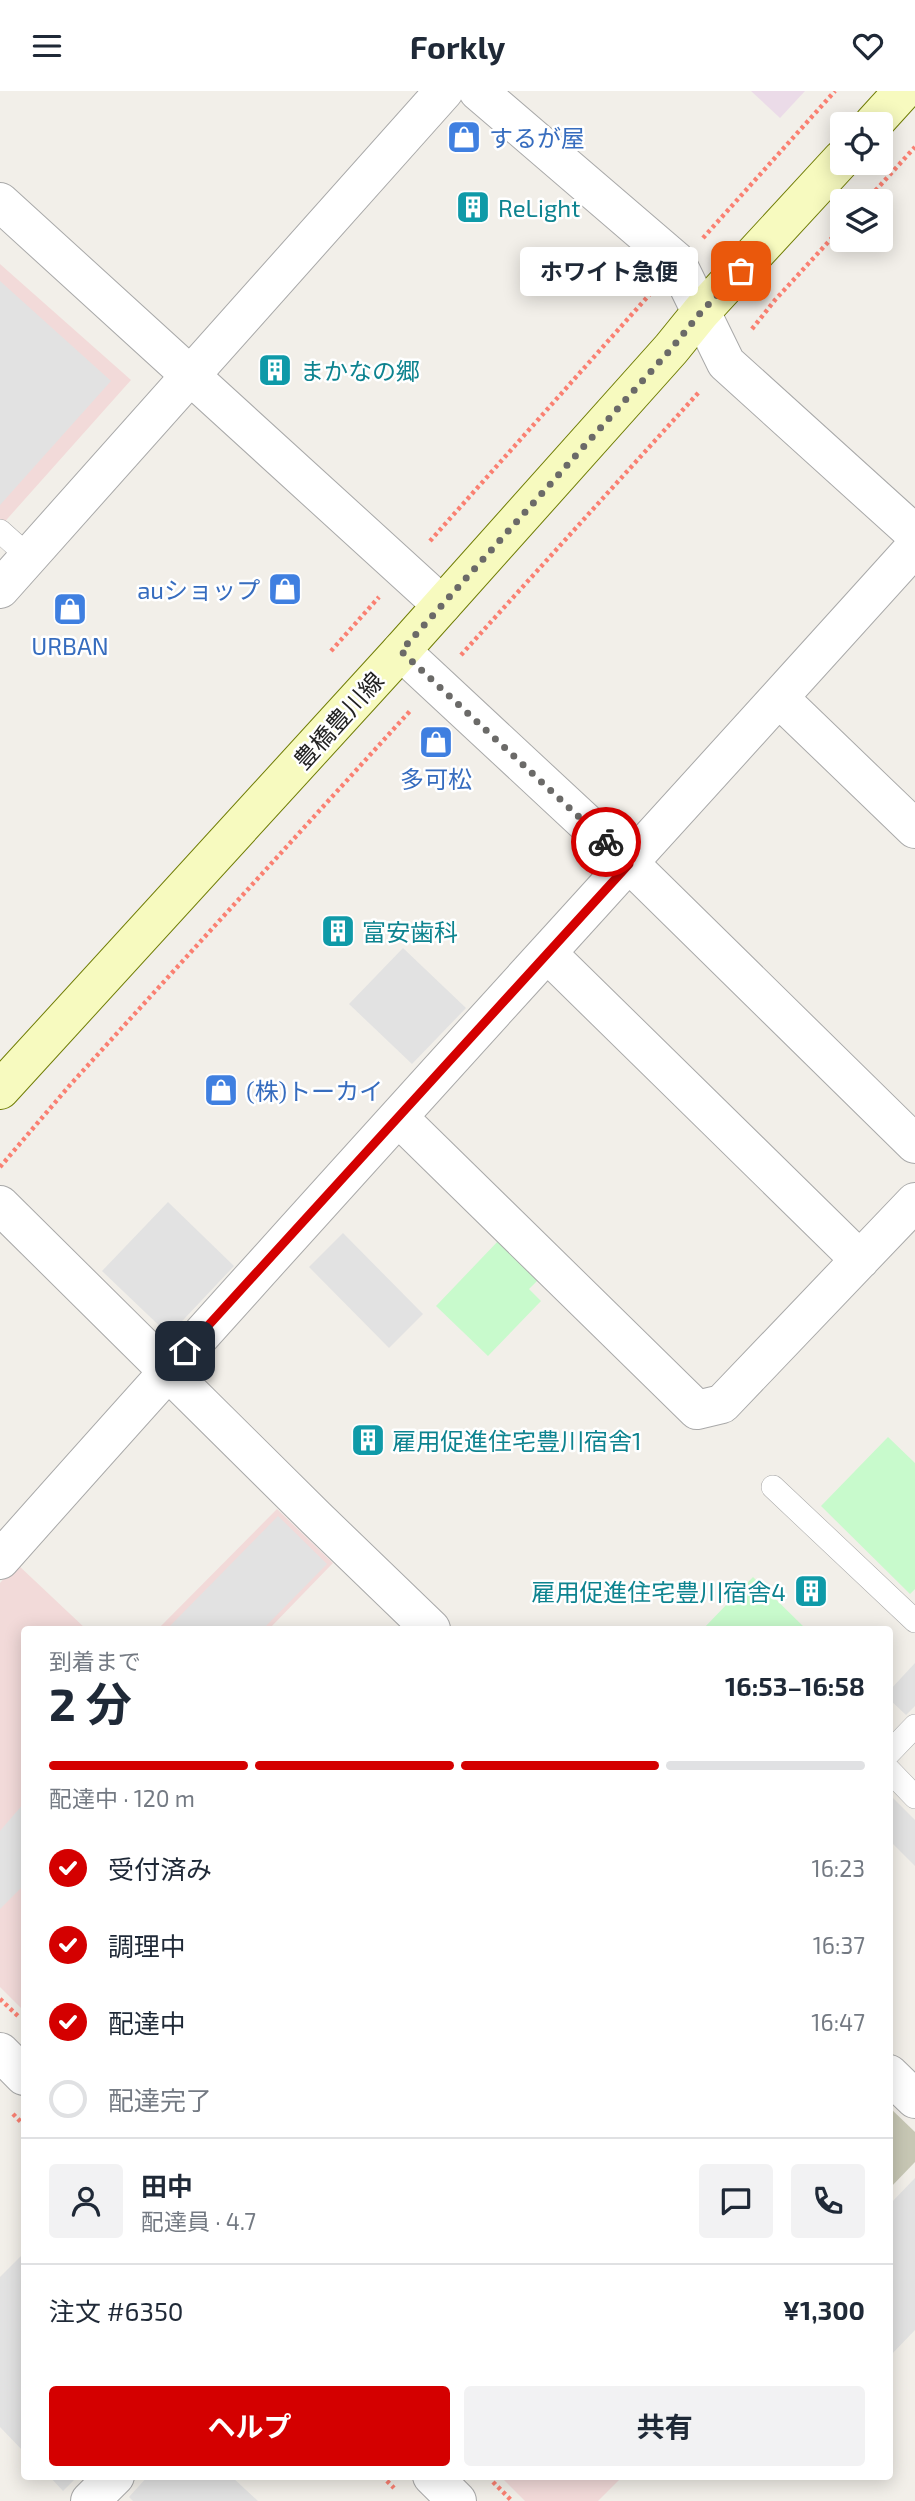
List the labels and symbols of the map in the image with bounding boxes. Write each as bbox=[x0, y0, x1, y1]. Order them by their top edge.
shop icon: するが屋 bbox=[445, 118, 483, 156]
place label: するが屋 bbox=[489, 123, 585, 152]
building icon: ReLight bbox=[454, 188, 492, 226]
place label: ReLight bbox=[498, 193, 580, 222]
pin bbox=[711, 241, 771, 301]
callout: ホワイト急便 bbox=[520, 247, 699, 295]
building icon: まかなの郷 bbox=[256, 351, 294, 389]
place label: まかなの郷 bbox=[300, 356, 420, 385]
shop icon: auショップ bbox=[266, 570, 304, 608]
place label: auショップ bbox=[137, 575, 260, 604]
shop icon: URBAN bbox=[51, 590, 89, 628]
place label: URBAN bbox=[31, 631, 109, 660]
street label: 豊橋豊川線 bbox=[287, 666, 389, 774]
shop icon: 多可松 bbox=[417, 723, 455, 761]
place label: 多可松 bbox=[400, 764, 472, 793]
courier bbox=[571, 807, 641, 877]
building icon: 富安歯科 bbox=[319, 912, 357, 950]
place label: 富安歯科 bbox=[362, 917, 458, 946]
shop icon: (株)トーカイ bbox=[202, 1071, 240, 1109]
place label: (株)トーカイ bbox=[246, 1076, 383, 1105]
pin bbox=[155, 1321, 215, 1381]
building icon: 雇用促進住宅豊川宿舎1 bbox=[349, 1421, 387, 1459]
place label: 雇用促進住宅豊川宿舎1 bbox=[392, 1426, 642, 1455]
building icon: 雇用促進住宅豊川宿舎4 bbox=[792, 1572, 830, 1610]
place label: 雇用促進住宅豊川宿舎4 bbox=[531, 1577, 786, 1606]

